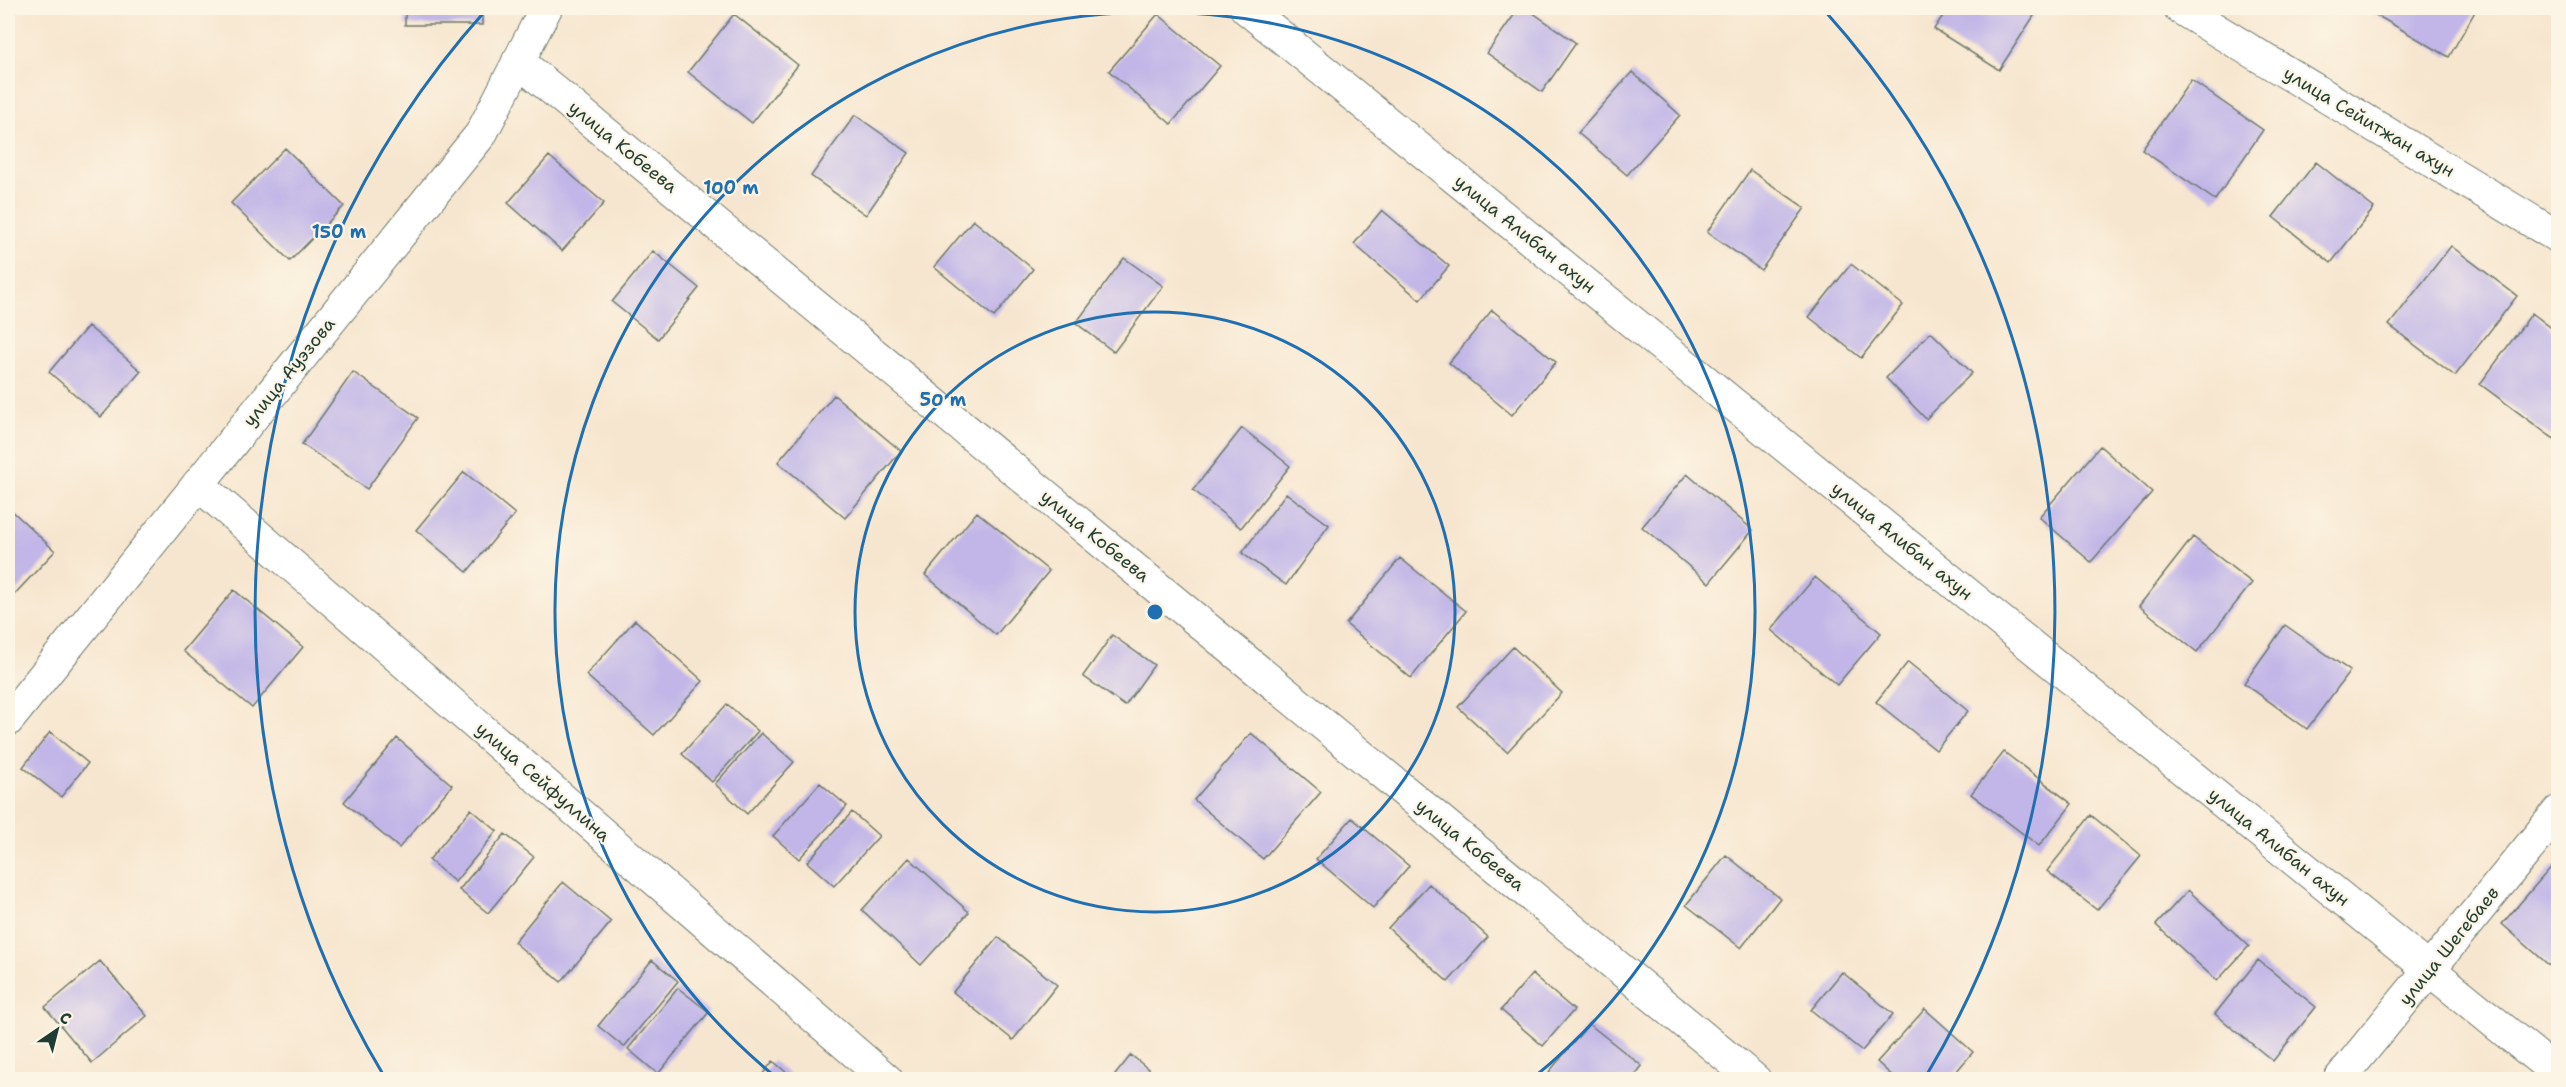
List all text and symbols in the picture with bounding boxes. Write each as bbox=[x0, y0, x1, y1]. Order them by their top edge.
street label: улица Сейитжан ахун bbox=[2279, 61, 2459, 183]
street label: улица Кобеева bbox=[563, 96, 683, 198]
street label: улица Алибан ахун bbox=[1449, 170, 1601, 298]
text: 100 m bbox=[703, 176, 759, 200]
text: 150 m bbox=[312, 220, 367, 244]
street label: улица Ауэзова bbox=[238, 312, 340, 432]
text: 50 m bbox=[920, 388, 967, 412]
street label: улица Алибан ахун bbox=[1826, 477, 1978, 605]
street label: улица Кобеева bbox=[1035, 485, 1155, 587]
centre of rings bbox=[1145, 602, 1165, 622]
street label: улица Сейфуллина bbox=[471, 717, 615, 847]
street label: улица Алибан ахун bbox=[2203, 783, 2355, 911]
street label: улица Кобеева bbox=[1410, 794, 1530, 896]
street label: улица Шегебаев bbox=[2394, 882, 2504, 1010]
north arrow bbox=[27, 1000, 87, 1060]
text: С bbox=[55, 1007, 76, 1030]

